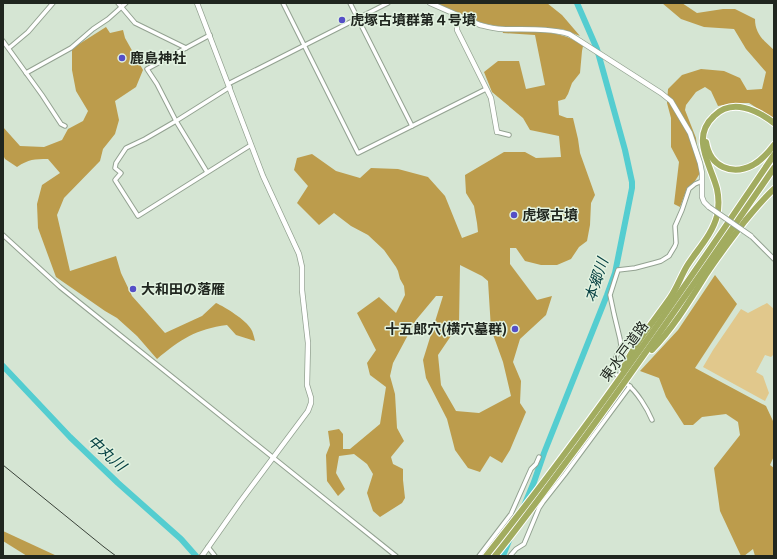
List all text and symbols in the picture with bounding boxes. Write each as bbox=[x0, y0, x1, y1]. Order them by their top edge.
place label: 虎塚古墳群第４号墳 bbox=[350, 12, 476, 28]
marker: 虎塚古墳群第４号墳 bbox=[337, 15, 347, 25]
place label: 鹿島神社 bbox=[130, 50, 186, 66]
marker: 鹿島神社 bbox=[117, 53, 127, 63]
place label: 虎塚古墳 bbox=[522, 207, 578, 223]
marker: 虎塚古墳 bbox=[509, 210, 519, 220]
water label: 本郷川 bbox=[581, 254, 612, 304]
place label: 大和田の落雁 bbox=[141, 281, 225, 297]
marker: 大和田の落雁 bbox=[128, 284, 138, 294]
street label: 東水戸道路 bbox=[597, 318, 651, 384]
place label: 十五郎穴(横穴墓群) bbox=[385, 321, 507, 337]
marker: 十五郎穴(横穴墓群) bbox=[510, 324, 520, 334]
water label: 中丸川 bbox=[85, 432, 131, 476]

